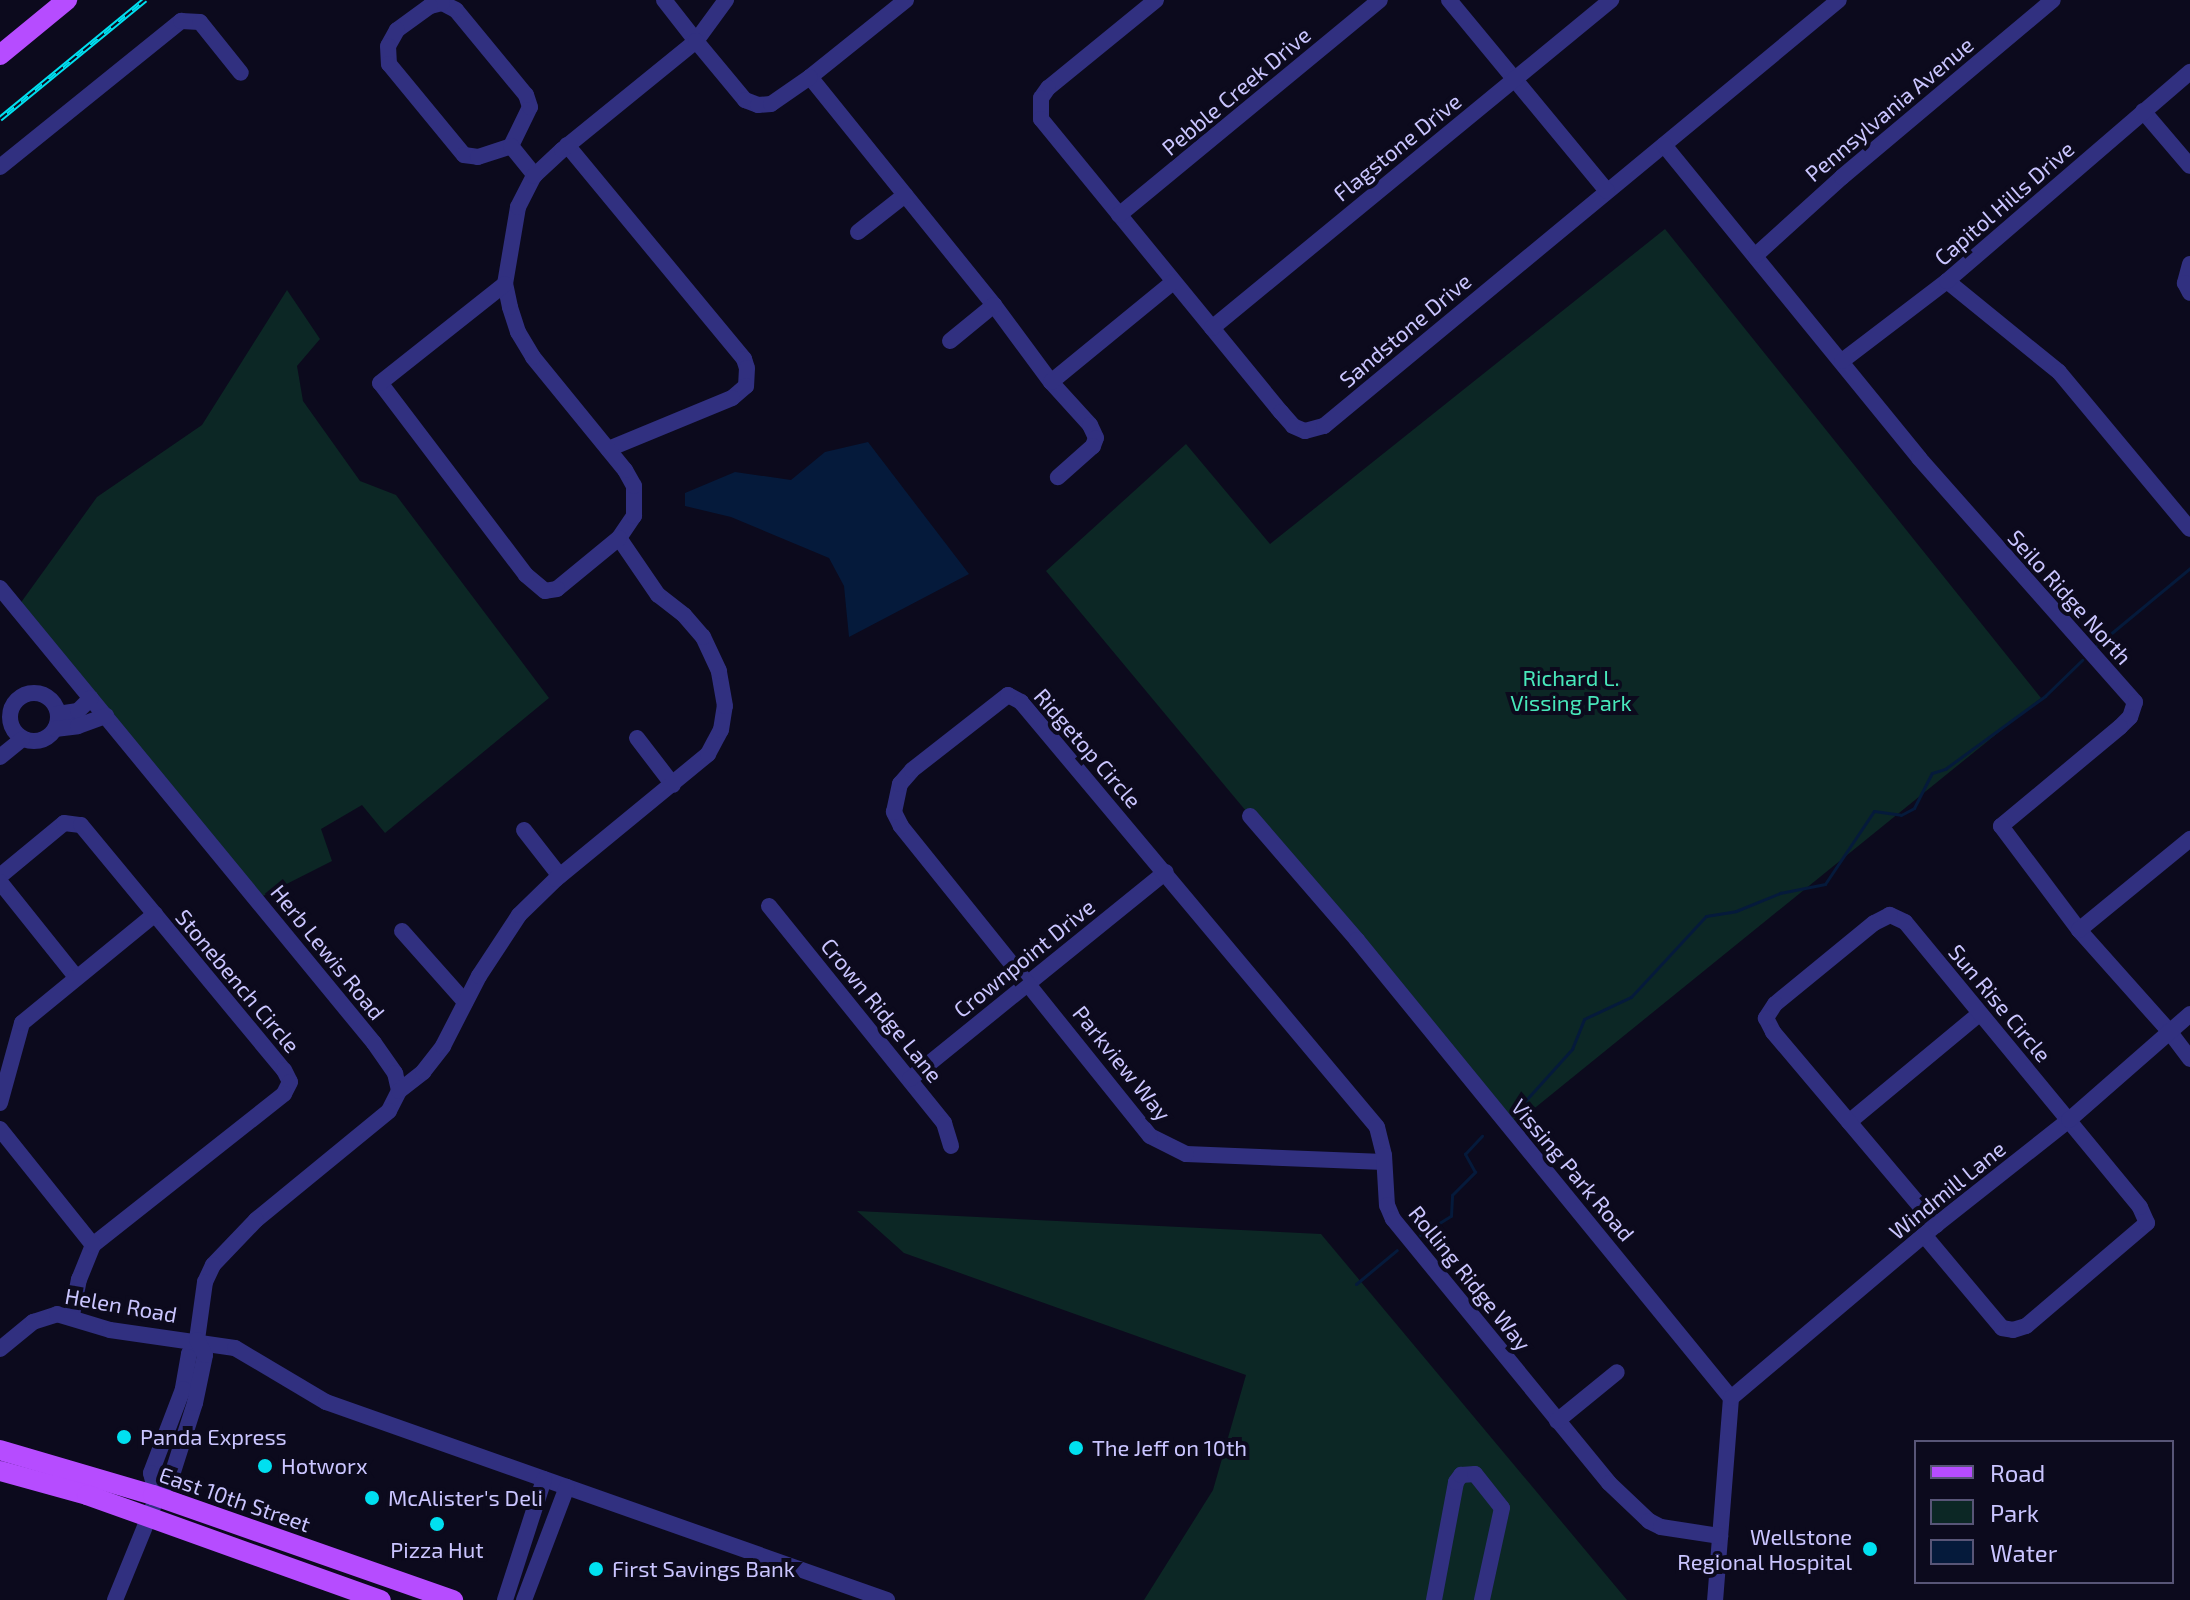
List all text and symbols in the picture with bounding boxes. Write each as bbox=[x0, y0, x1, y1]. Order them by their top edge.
street label: Pebble Creek Drive bbox=[1156, 21, 1316, 161]
street label: Pennsylvania Avenue bbox=[1799, 31, 1979, 187]
street label: Flagstone Drive bbox=[1328, 87, 1466, 207]
street label: Capitol Hills Drive bbox=[1929, 135, 2079, 271]
street label: Sandstone Drive bbox=[1334, 267, 1476, 393]
street label: Seilo Ridge North bbox=[2003, 524, 2137, 670]
park label: Richard L. Vissing Park bbox=[1510, 664, 1632, 716]
street label: Ridgetop Circle bbox=[1029, 683, 1147, 813]
street label: Herb Lewis Road bbox=[265, 879, 391, 1025]
street label: Crownpoint Drive bbox=[948, 893, 1100, 1023]
street label: Stonebench Circle bbox=[170, 904, 306, 1058]
street label: Crown Ridge Lane bbox=[816, 933, 948, 1087]
street label: Sun Rise Circle bbox=[1943, 939, 2057, 1067]
street label: Parkview Way bbox=[1067, 1000, 1177, 1126]
street label: Vissing Park Road bbox=[1506, 1094, 1640, 1246]
street label: Windmill Lane bbox=[1883, 1135, 2011, 1245]
street label: Rolling Ridge Way bbox=[1403, 1200, 1537, 1356]
street label: Helen Road bbox=[63, 1282, 179, 1328]
place label: Panda Express bbox=[140, 1424, 287, 1450]
marker: Panda Express bbox=[115, 1428, 133, 1446]
place label: The Jeff on 10th bbox=[1092, 1435, 1247, 1461]
marker: The Jeff on 10th bbox=[1067, 1439, 1085, 1457]
legend bbox=[1914, 1440, 2174, 1584]
place label: Hotworx bbox=[281, 1453, 368, 1479]
marker: Hotworx bbox=[256, 1457, 274, 1475]
text: Road bbox=[1990, 1458, 2045, 1487]
street label: East 10th Street bbox=[156, 1461, 314, 1537]
place label: McAlister's Deli bbox=[388, 1485, 543, 1511]
marker: McAlister's Deli bbox=[363, 1489, 381, 1507]
text: Park bbox=[1990, 1498, 2039, 1527]
marker: Pizza Hut bbox=[428, 1515, 446, 1533]
place label: Wellstone Regional Hospital bbox=[1677, 1523, 1852, 1574]
place label: Pizza Hut bbox=[390, 1537, 484, 1563]
marker: Wellstone Regional Hospital bbox=[1859, 1538, 1881, 1560]
text: Water bbox=[1990, 1538, 2057, 1567]
place label: First Savings Bank bbox=[612, 1556, 795, 1582]
marker: First Savings Bank bbox=[587, 1560, 605, 1578]

